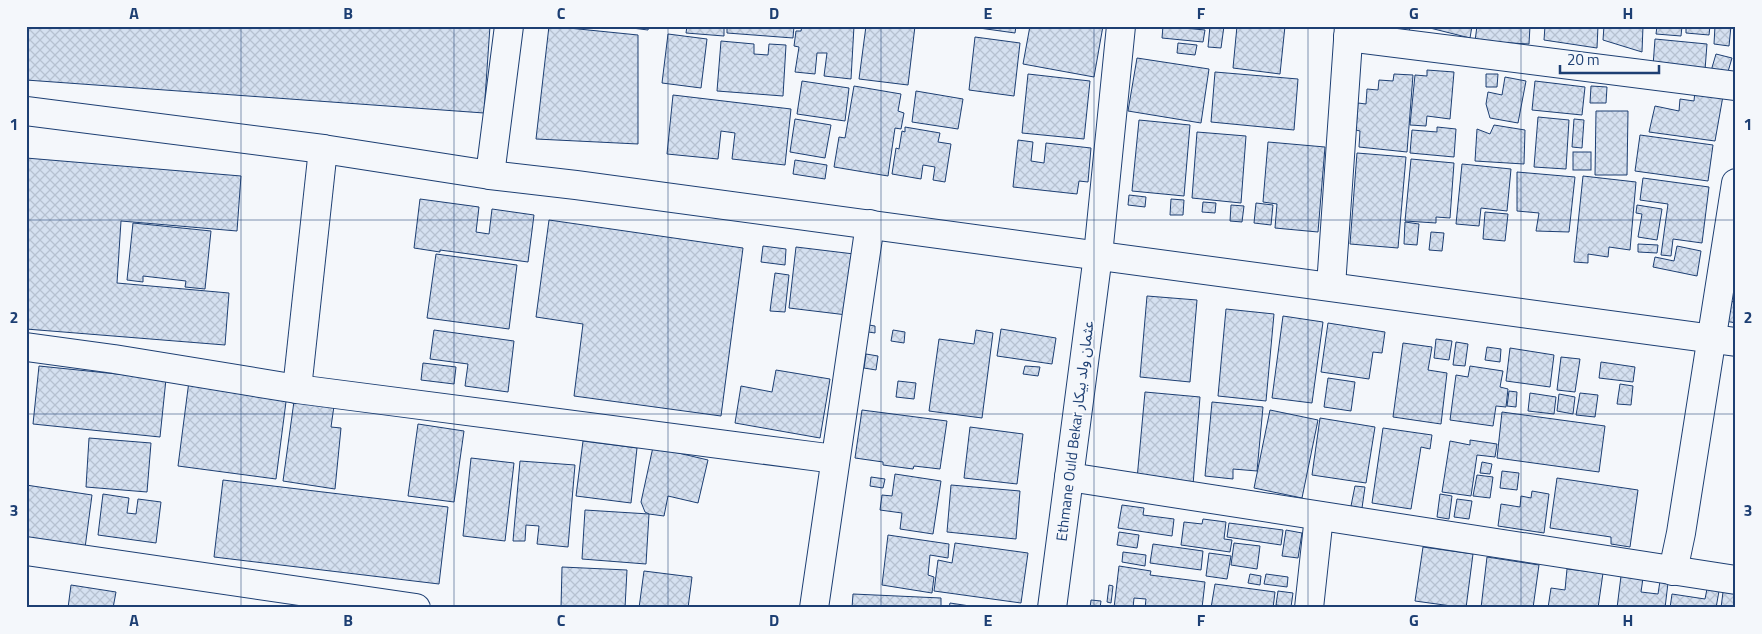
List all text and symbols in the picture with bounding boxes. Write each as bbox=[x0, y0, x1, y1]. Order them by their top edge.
text: A bbox=[129, 1, 139, 25]
text: B bbox=[343, 1, 353, 25]
text: C bbox=[557, 1, 566, 25]
text: D bbox=[769, 1, 779, 25]
text: E bbox=[984, 1, 993, 25]
text: F bbox=[1197, 1, 1206, 25]
text: G bbox=[1409, 1, 1419, 25]
text: H bbox=[1623, 1, 1633, 25]
scale bar bbox=[1560, 42, 1658, 74]
text: 20 m bbox=[1567, 48, 1600, 71]
text: 1 bbox=[10, 112, 18, 136]
text: 1 bbox=[1744, 112, 1752, 136]
text: 2 bbox=[10, 305, 18, 329]
text: 2 bbox=[1744, 305, 1752, 329]
street label: Ethmane Ould Bekar عثمان ولد بيكار bbox=[1050, 319, 1099, 542]
text: 3 bbox=[10, 498, 18, 522]
text: 3 bbox=[1744, 498, 1752, 522]
text: A bbox=[129, 608, 139, 632]
text: B bbox=[343, 608, 353, 632]
text: C bbox=[557, 608, 566, 632]
text: D bbox=[769, 608, 779, 632]
text: E bbox=[984, 608, 993, 632]
text: F bbox=[1197, 608, 1206, 632]
text: G bbox=[1409, 608, 1419, 632]
text: H bbox=[1623, 608, 1633, 632]

